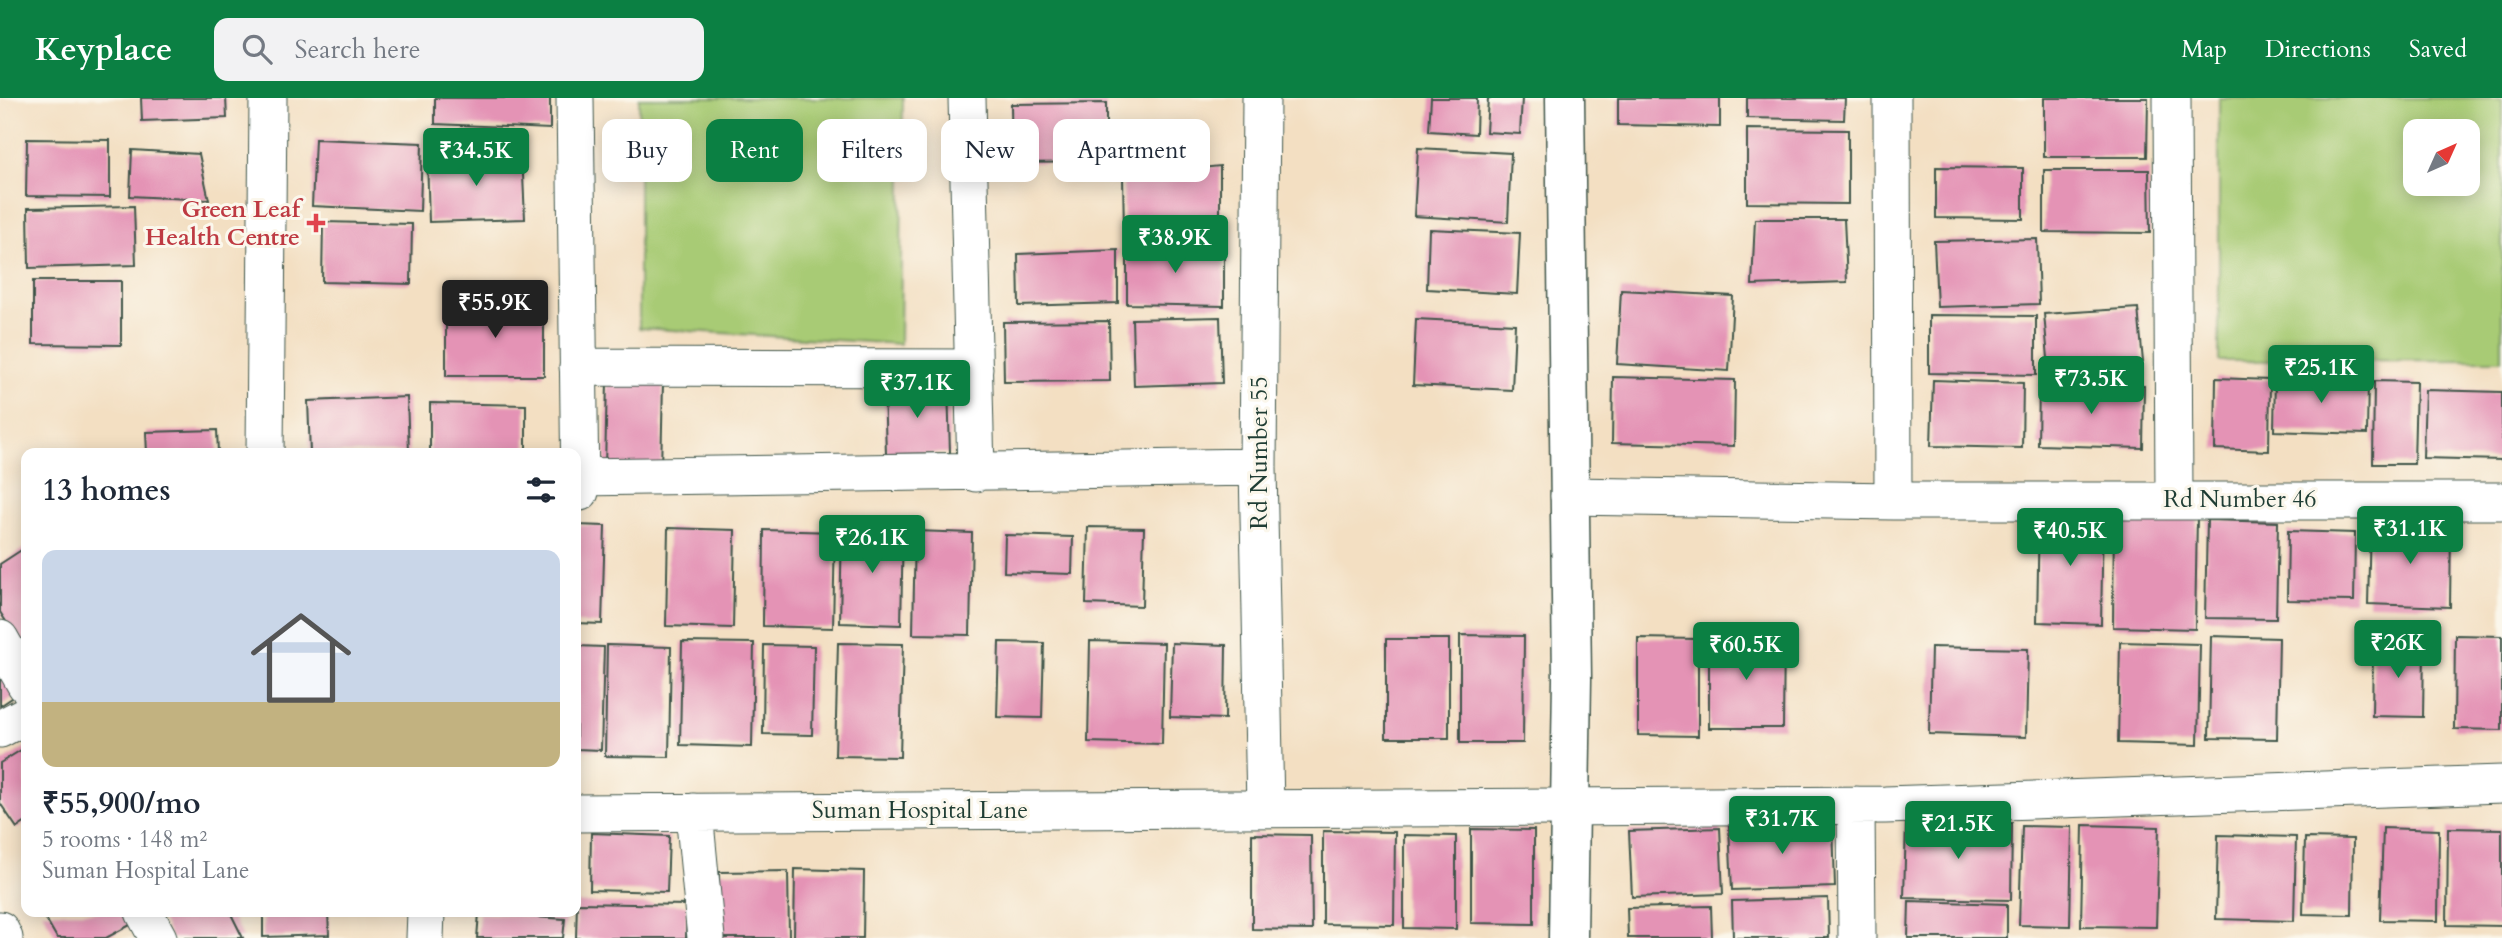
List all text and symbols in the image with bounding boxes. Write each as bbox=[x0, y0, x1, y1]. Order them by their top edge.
search box bbox=[214, 18, 704, 81]
text: Keyplace bbox=[35, 27, 172, 72]
icon: search bbox=[238, 30, 276, 68]
text: Search here bbox=[294, 32, 420, 67]
text: Map bbox=[2181, 33, 2227, 66]
text: Directions bbox=[2265, 33, 2371, 66]
text: Saved bbox=[2409, 33, 2467, 66]
chip: Buy bbox=[602, 119, 692, 182]
chip: Rent bbox=[706, 119, 803, 182]
chip: Filters bbox=[817, 119, 927, 182]
chip: New bbox=[941, 119, 1039, 182]
chip: Apartment bbox=[1053, 119, 1210, 182]
north arrow bbox=[2403, 119, 2480, 196]
map controls bbox=[2403, 119, 2480, 196]
pin: ₹34.5K bbox=[419, 129, 533, 188]
text: ₹34.5K bbox=[439, 135, 513, 166]
place label: Green Leaf Health Centre bbox=[145, 193, 304, 254]
marker: Green Leaf Health Centre bbox=[306, 213, 326, 233]
pin: ₹38.9K bbox=[1118, 216, 1232, 275]
text: ₹38.9K bbox=[1138, 222, 1212, 253]
pin: ₹55.9K bbox=[438, 280, 552, 340]
text: ₹55.9K bbox=[458, 287, 532, 318]
pin: ₹25.1K bbox=[2264, 345, 2378, 405]
text: ₹25.1K bbox=[2284, 352, 2358, 383]
pin: ₹73.5K bbox=[2034, 356, 2148, 416]
pin: ₹37.1K bbox=[860, 360, 974, 420]
text: ₹73.5K bbox=[2054, 363, 2128, 394]
text: ₹37.1K bbox=[880, 367, 954, 398]
street label: Rd Number 55 bbox=[1243, 376, 1276, 530]
text: 13 homes bbox=[42, 470, 171, 511]
icon: filters bbox=[522, 471, 560, 509]
street label: Rd Number 46 bbox=[2163, 483, 2317, 516]
pin: ₹31.1K bbox=[2353, 506, 2467, 566]
pin: ₹40.5K bbox=[2013, 508, 2127, 568]
text: ₹31.1K bbox=[2373, 513, 2447, 544]
text: ₹40.5K bbox=[2033, 515, 2107, 546]
pin: ₹26.1K bbox=[815, 516, 929, 575]
text: ₹26.1K bbox=[835, 522, 909, 553]
icon: home bbox=[238, 595, 364, 721]
pin: ₹26K bbox=[2357, 620, 2439, 680]
pin: ₹60.5K bbox=[1689, 622, 1803, 682]
text: ₹26K bbox=[2370, 627, 2426, 658]
text: ₹60.5K bbox=[1709, 629, 1783, 660]
text: ₹55,900/mo bbox=[42, 783, 201, 824]
street label: Suman Hospital Lane bbox=[812, 794, 1028, 827]
pin: ₹31.7K bbox=[1725, 796, 1839, 856]
pin: ₹21.5K bbox=[1901, 802, 2015, 861]
text: ₹31.7K bbox=[1745, 803, 1819, 834]
text: ₹21.5K bbox=[1921, 808, 1995, 839]
text: 5 rooms · 148 m² bbox=[42, 824, 207, 855]
text: Suman Hospital Lane bbox=[42, 855, 249, 886]

